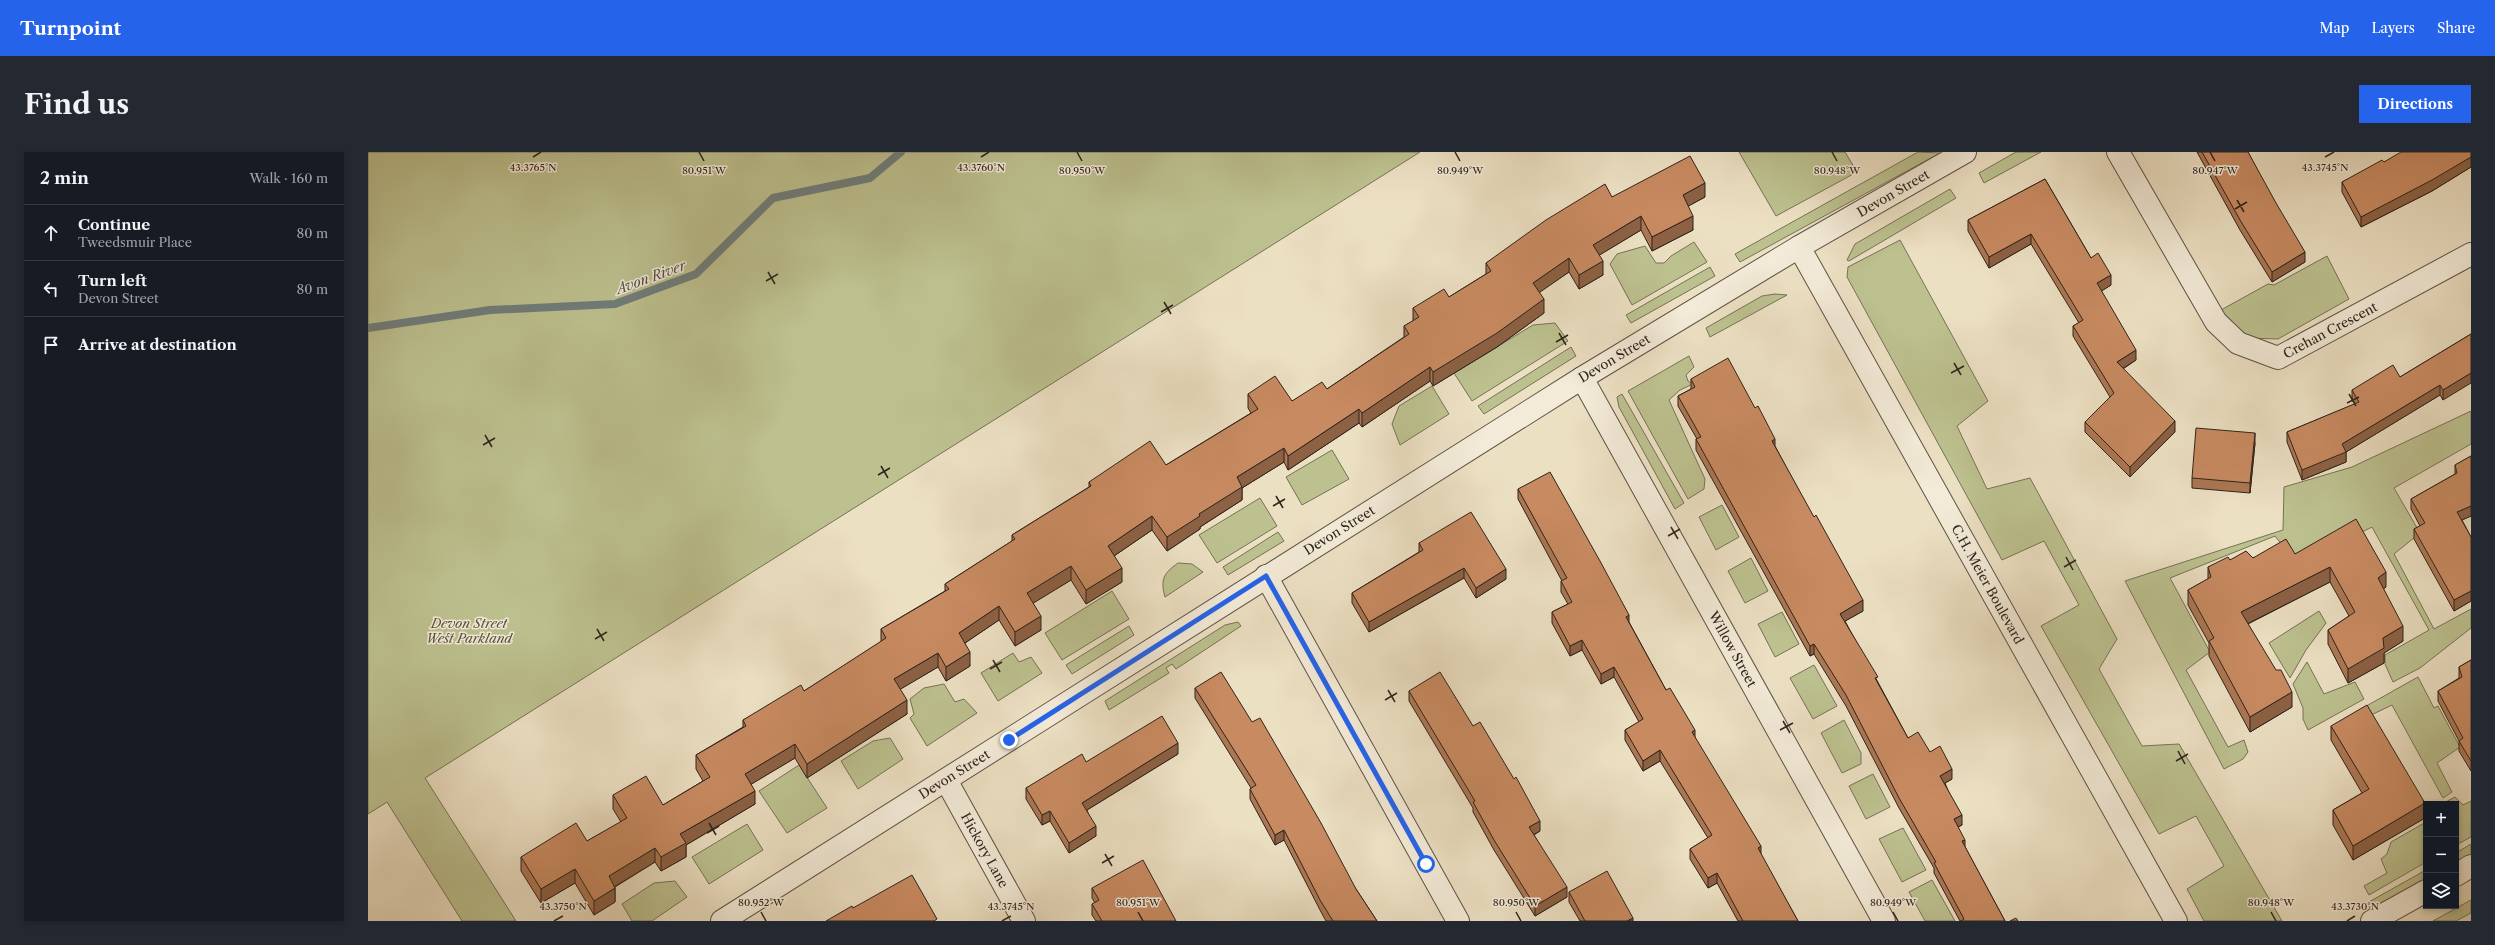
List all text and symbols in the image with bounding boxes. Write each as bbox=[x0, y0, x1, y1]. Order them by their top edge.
text: Turnpoint bbox=[20, 17, 121, 40]
text: Map bbox=[2319, 19, 2349, 37]
text: Layers bbox=[2371, 19, 2415, 37]
text: Share bbox=[2437, 19, 2475, 37]
button: Directions bbox=[2359, 85, 2471, 123]
text: Find us bbox=[24, 87, 129, 121]
text: 43.3765°N bbox=[509, 161, 557, 174]
text: 43.3760°N bbox=[957, 161, 1005, 174]
text: 43.3745°N bbox=[2302, 161, 2348, 174]
text: 80.951°W bbox=[682, 164, 727, 177]
text: 80.950°W bbox=[1059, 164, 1106, 177]
text: 80.949°W bbox=[1437, 164, 1484, 177]
text: 80.948°W bbox=[1814, 164, 1861, 177]
text: 80.947°W bbox=[2192, 164, 2239, 177]
street label: Devon Street bbox=[1854, 166, 1932, 220]
text: 2 min bbox=[40, 168, 89, 188]
text: Walk · 160 m bbox=[249, 170, 328, 186]
text: Continue bbox=[78, 215, 150, 234]
icon: ahead bbox=[40, 222, 62, 244]
text: 80 m bbox=[296, 225, 328, 241]
text: Tweedsmuir Place bbox=[78, 234, 192, 250]
water label: Avon River bbox=[612, 256, 690, 299]
text: Turn left bbox=[78, 271, 147, 290]
icon: left bbox=[40, 278, 62, 300]
text: 80 m bbox=[296, 281, 328, 297]
text: Devon Street bbox=[78, 290, 159, 306]
street label: Crehan Crescent bbox=[2280, 298, 2380, 362]
street label: Devon Street bbox=[1575, 330, 1653, 386]
icon: arrive bbox=[40, 334, 62, 356]
text: Arrive at destination bbox=[78, 335, 237, 354]
street label: Devon Street bbox=[1301, 502, 1378, 558]
street label: C.H. Meier Boulevard bbox=[1948, 521, 2028, 647]
street label: Willow Street bbox=[1705, 607, 1761, 690]
park label: Devon Street West Parkland bbox=[426, 615, 513, 646]
route end bbox=[1000, 731, 1018, 749]
street label: Devon Street bbox=[916, 746, 993, 802]
map controls bbox=[2423, 801, 2459, 909]
button: + bbox=[2423, 801, 2459, 837]
street label: Hickory Lane bbox=[958, 810, 1012, 890]
button: − bbox=[2423, 837, 2459, 873]
route start bbox=[1417, 855, 1435, 873]
button: layers bbox=[2423, 873, 2459, 909]
text: 80.952°W bbox=[738, 896, 785, 909]
text: 80.951°W bbox=[1116, 896, 1161, 909]
text: 80.950°W bbox=[1493, 896, 1540, 909]
text: 80.949°W bbox=[1870, 896, 1917, 909]
text: 80.948°W bbox=[2248, 896, 2295, 909]
text: 43.3750°N bbox=[539, 900, 587, 913]
text: 43.3745°N bbox=[988, 900, 1034, 913]
text: 43.3730°N bbox=[2331, 900, 2379, 913]

